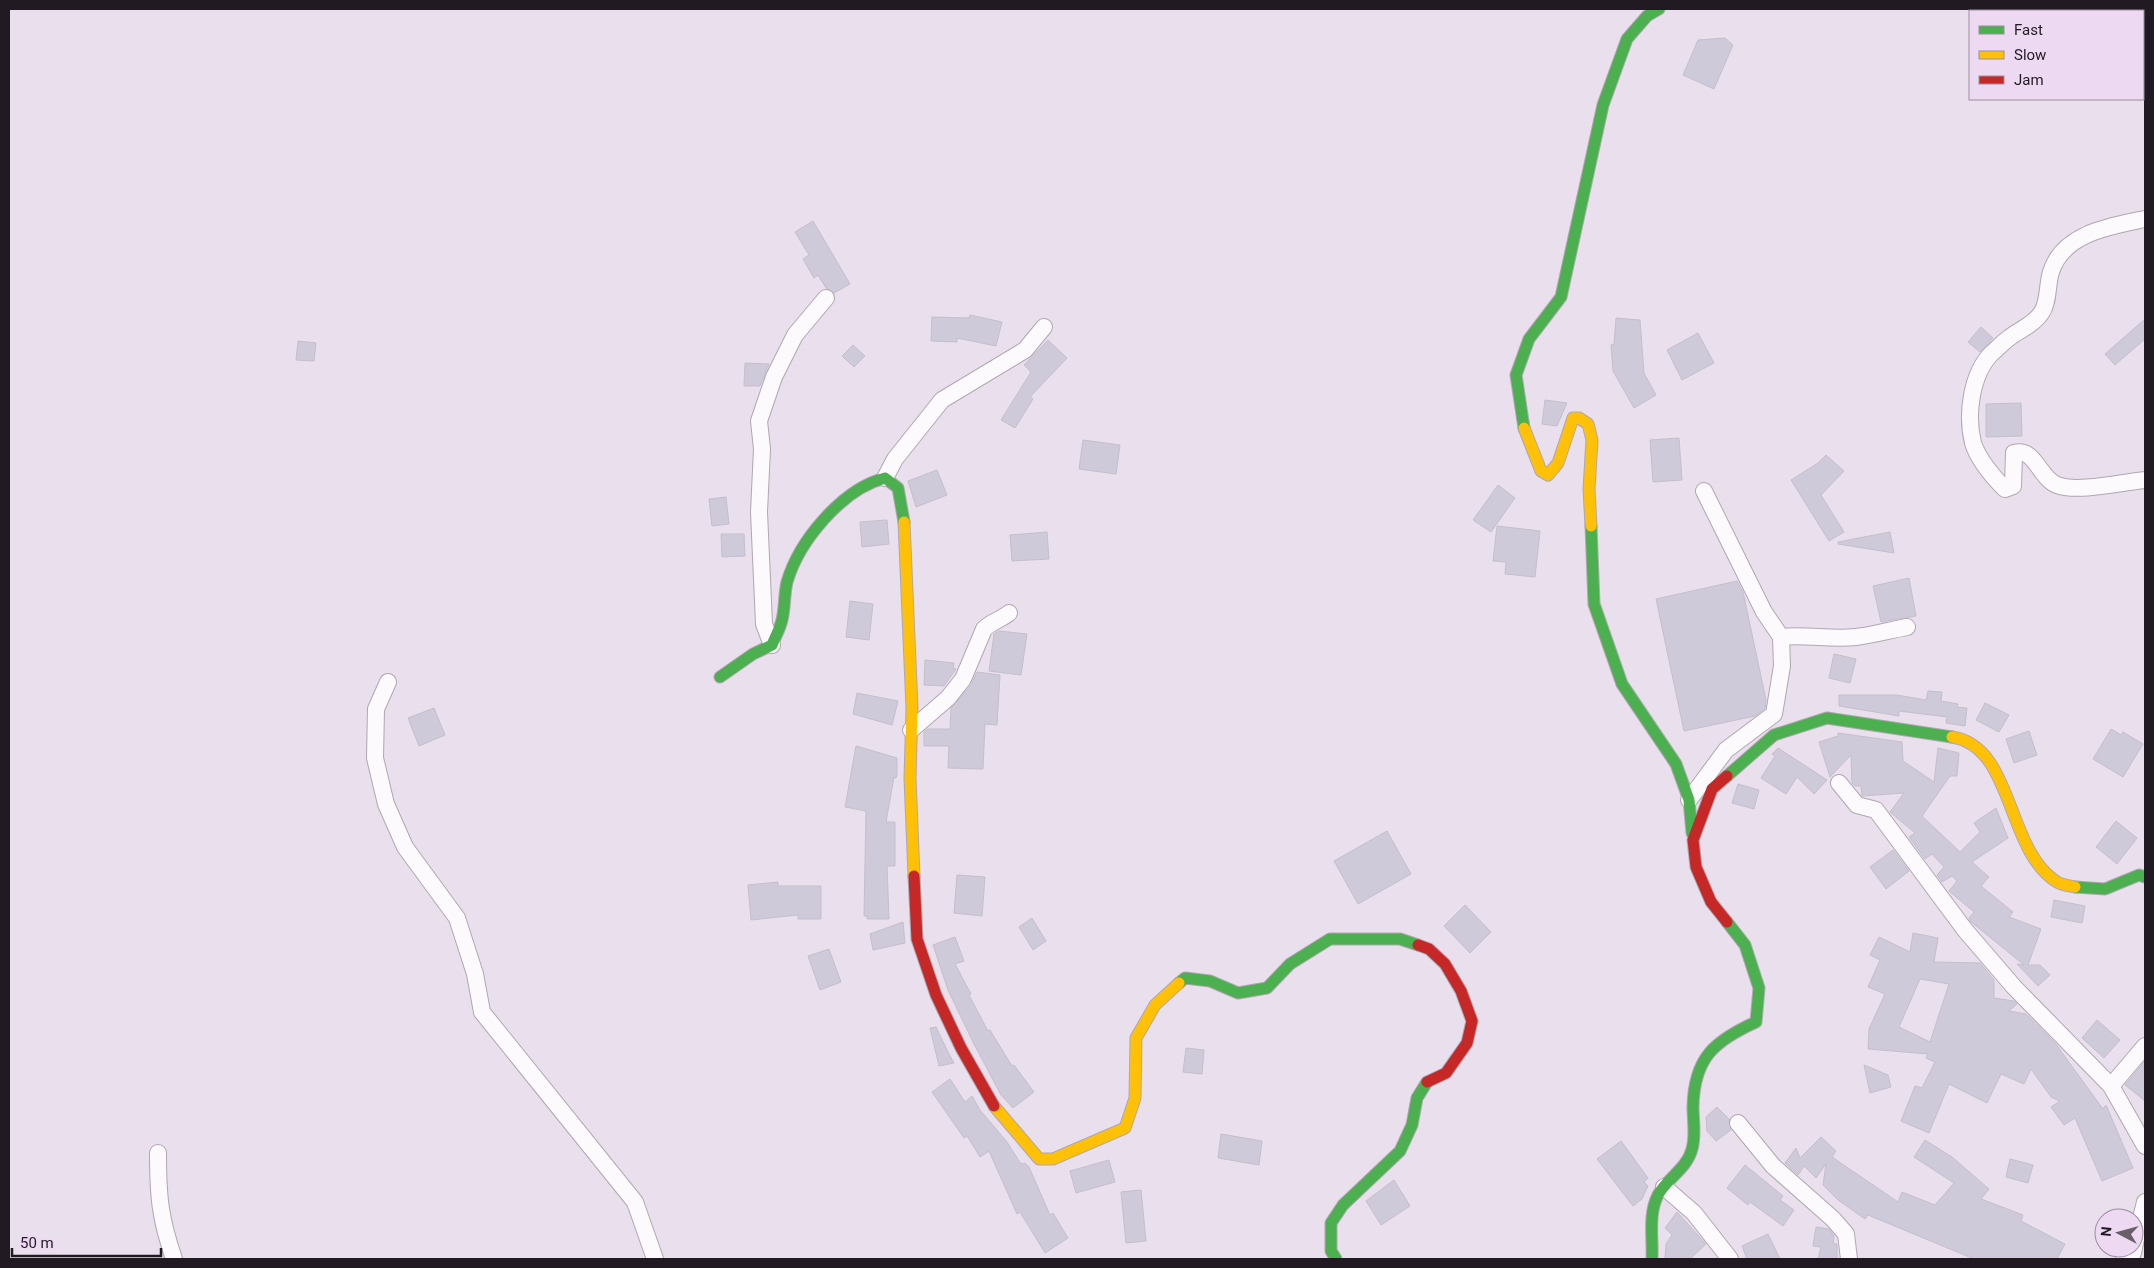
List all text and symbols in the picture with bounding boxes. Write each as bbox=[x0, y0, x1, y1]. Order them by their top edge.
legend bbox=[1969, 10, 2144, 100]
text: Fast bbox=[2014, 21, 2043, 39]
text: Slow bbox=[2014, 46, 2046, 64]
text: Jam bbox=[2014, 71, 2044, 89]
north arrow bbox=[2094, 1208, 2144, 1258]
scale bar bbox=[12, 1226, 161, 1258]
text: N bbox=[2098, 1226, 2115, 1237]
text: 50 m bbox=[20, 1234, 54, 1252]

